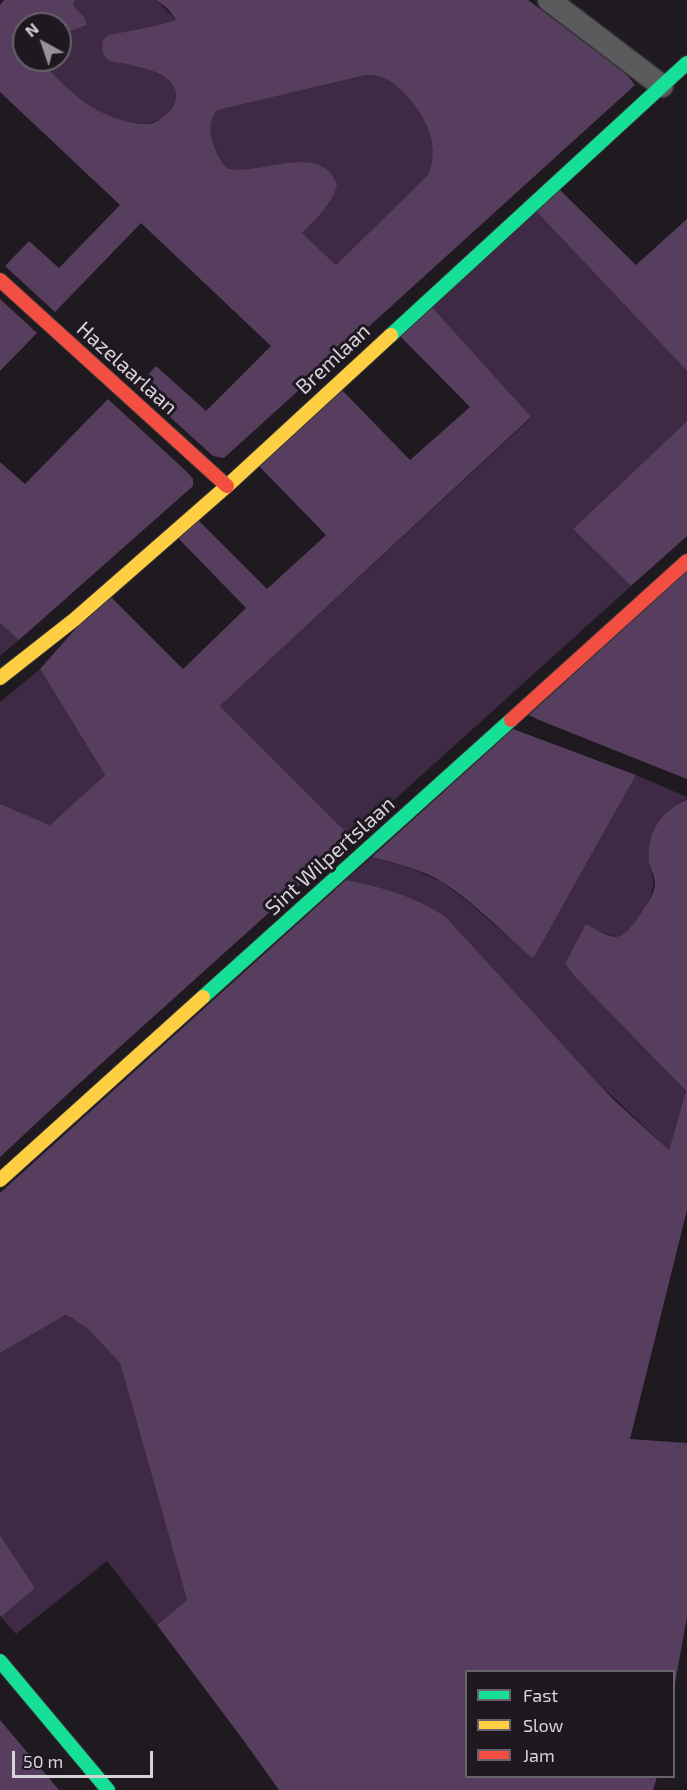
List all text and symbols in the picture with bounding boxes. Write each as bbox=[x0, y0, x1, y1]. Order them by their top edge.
north arrow bbox=[12, 12, 72, 72]
text: N bbox=[21, 18, 42, 40]
street label: Hazelaarlaan bbox=[71, 316, 183, 420]
street label: Bremlaan bbox=[291, 318, 375, 400]
street label: Sint Wilpertslaan bbox=[260, 791, 400, 921]
legend bbox=[465, 1670, 675, 1778]
text: Fast bbox=[523, 1684, 558, 1706]
text: Slow bbox=[523, 1714, 563, 1736]
scale bar bbox=[15, 1739, 156, 1777]
text: Jam bbox=[523, 1744, 555, 1766]
text: 50 m bbox=[23, 1750, 63, 1772]

